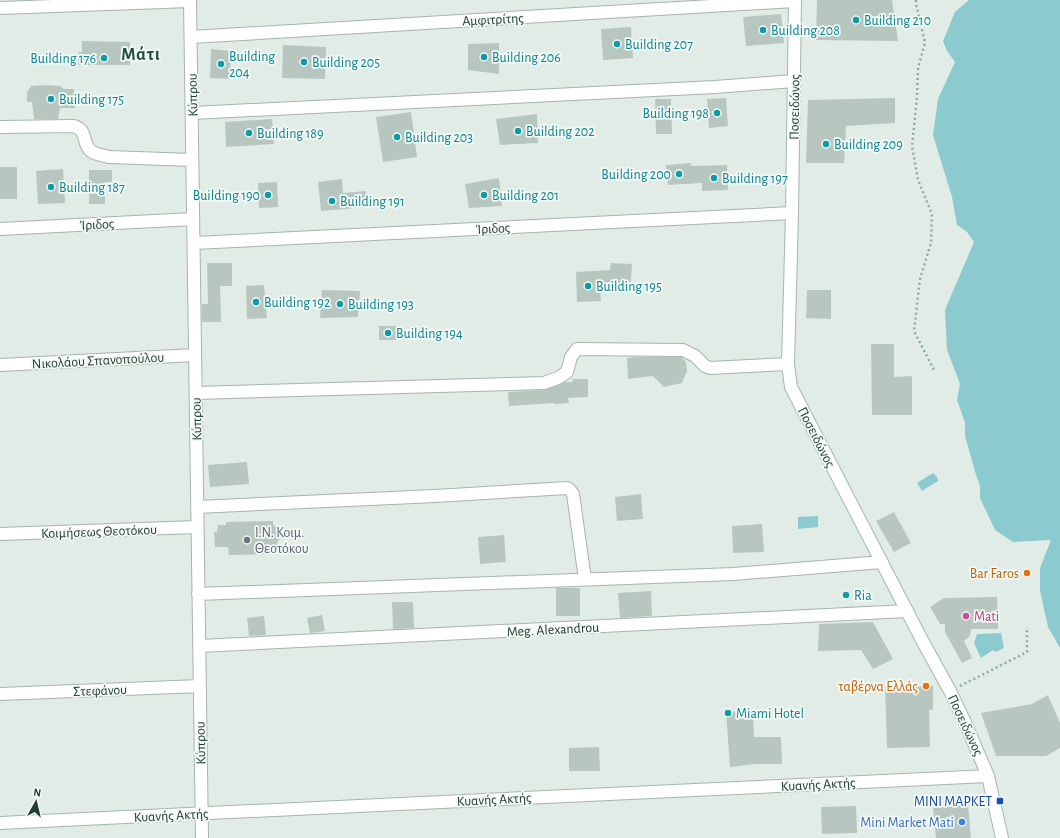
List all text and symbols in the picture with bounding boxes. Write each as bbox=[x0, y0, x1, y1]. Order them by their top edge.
street label: Αμφιτρίτης bbox=[462, 11, 525, 29]
place label: Building 210 bbox=[864, 14, 931, 28]
marker: Building 210 bbox=[851, 15, 861, 25]
place label: Building 208 bbox=[771, 24, 840, 38]
marker: Building 208 bbox=[758, 25, 768, 35]
place label: Building 207 bbox=[625, 38, 693, 52]
marker: Building 207 bbox=[612, 39, 622, 49]
district label: Μάτι bbox=[121, 45, 161, 64]
place label: Building 204 bbox=[229, 50, 275, 80]
place label: Building 206 bbox=[492, 51, 561, 65]
place label: Building 176 bbox=[30, 52, 96, 66]
marker: Building 206 bbox=[479, 52, 489, 62]
marker: Building 176 bbox=[99, 53, 109, 63]
place label: Building 205 bbox=[312, 56, 380, 70]
marker: Building 205 bbox=[299, 57, 309, 67]
marker: Building 204 bbox=[216, 59, 226, 69]
street label: Κύπρου bbox=[186, 73, 200, 117]
street label: Ποσειδώνος bbox=[787, 73, 803, 140]
place label: Building 175 bbox=[59, 93, 124, 107]
marker: Building 175 bbox=[46, 94, 56, 104]
place label: Building 198 bbox=[642, 107, 709, 121]
marker: Building 198 bbox=[712, 108, 722, 118]
place label: Building 202 bbox=[526, 125, 595, 139]
marker: Building 202 bbox=[513, 126, 523, 136]
place label: Building 189 bbox=[257, 127, 324, 141]
marker: Building 189 bbox=[244, 128, 254, 138]
place label: Building 203 bbox=[405, 131, 473, 145]
marker: Building 203 bbox=[392, 132, 402, 142]
place label: Building 209 bbox=[834, 138, 903, 152]
marker: Building 209 bbox=[821, 139, 831, 149]
place label: Building 200 bbox=[601, 168, 671, 182]
marker: Building 200 bbox=[674, 169, 684, 179]
place label: Building 197 bbox=[722, 172, 788, 186]
marker: Building 197 bbox=[709, 173, 719, 183]
place label: Building 187 bbox=[59, 181, 125, 195]
marker: Building 187 bbox=[46, 182, 56, 192]
place label: Building 190 bbox=[193, 189, 260, 203]
place label: Building 201 bbox=[492, 189, 559, 203]
marker: Building 190 bbox=[263, 190, 273, 200]
marker: Building 201 bbox=[479, 190, 489, 200]
place label: Building 191 bbox=[340, 195, 405, 209]
marker: Building 191 bbox=[327, 196, 337, 206]
street label: Ίριδος bbox=[79, 217, 115, 233]
street label: Ίριδος bbox=[475, 221, 511, 237]
place label: Building 195 bbox=[596, 280, 662, 294]
marker: Building 195 bbox=[583, 281, 593, 291]
place label: Building 192 bbox=[264, 296, 330, 310]
marker: Building 192 bbox=[251, 297, 261, 307]
place label: Building 193 bbox=[348, 298, 414, 312]
marker: Building 193 bbox=[335, 299, 345, 309]
place label: Building 194 bbox=[396, 327, 463, 341]
marker: Building 194 bbox=[383, 328, 393, 338]
street label: Νικολάου Σπανοπούλου bbox=[32, 351, 165, 371]
street label: Κύπρου bbox=[190, 397, 204, 441]
street label: Ποσειδώνος bbox=[795, 405, 838, 470]
street label: Κοιμήσεως Θεοτόκου bbox=[41, 523, 157, 541]
place label: Ι.Ν. Κοιμ. Θεοτόκου bbox=[255, 526, 309, 556]
marker: Ι.Ν. Κοιμ. Θεοτόκου bbox=[242, 535, 252, 545]
place label: Bar Faros bbox=[970, 567, 1019, 581]
marker: Bar Faros bbox=[1022, 568, 1032, 578]
place label: Ria bbox=[854, 589, 872, 603]
marker: Ria bbox=[841, 590, 851, 600]
place label: Mati bbox=[974, 610, 999, 624]
marker: Mati bbox=[961, 611, 971, 621]
street label: Meg. Alexandrou bbox=[506, 621, 600, 639]
place label: ταβέρνα Ελλάς bbox=[837, 680, 919, 694]
marker: ταβέρνα Ελλάς bbox=[921, 681, 931, 691]
street label: Στεφάνου bbox=[73, 683, 127, 699]
street label: Ποσειδώνος bbox=[945, 693, 986, 759]
place label: Miami Hotel bbox=[736, 707, 804, 721]
marker: Miami Hotel bbox=[723, 708, 733, 718]
street label: Κύπρου bbox=[194, 721, 208, 765]
street label: Κυανής Ακτής bbox=[780, 776, 856, 794]
north arrow bbox=[16, 782, 56, 822]
text: N bbox=[33, 787, 42, 799]
street label: Κυανής Ακτής bbox=[456, 791, 532, 809]
place label: ΜΙΝΙ ΜΑΡΚΕΤ bbox=[914, 795, 992, 809]
marker: ΜΙΝΙ ΜΑΡΚΕΤ bbox=[995, 796, 1005, 806]
street label: Κυανής Ακτής bbox=[133, 807, 209, 825]
place label: Mini Market Mati bbox=[860, 816, 954, 830]
marker: Mini Market Mati bbox=[957, 817, 967, 827]

